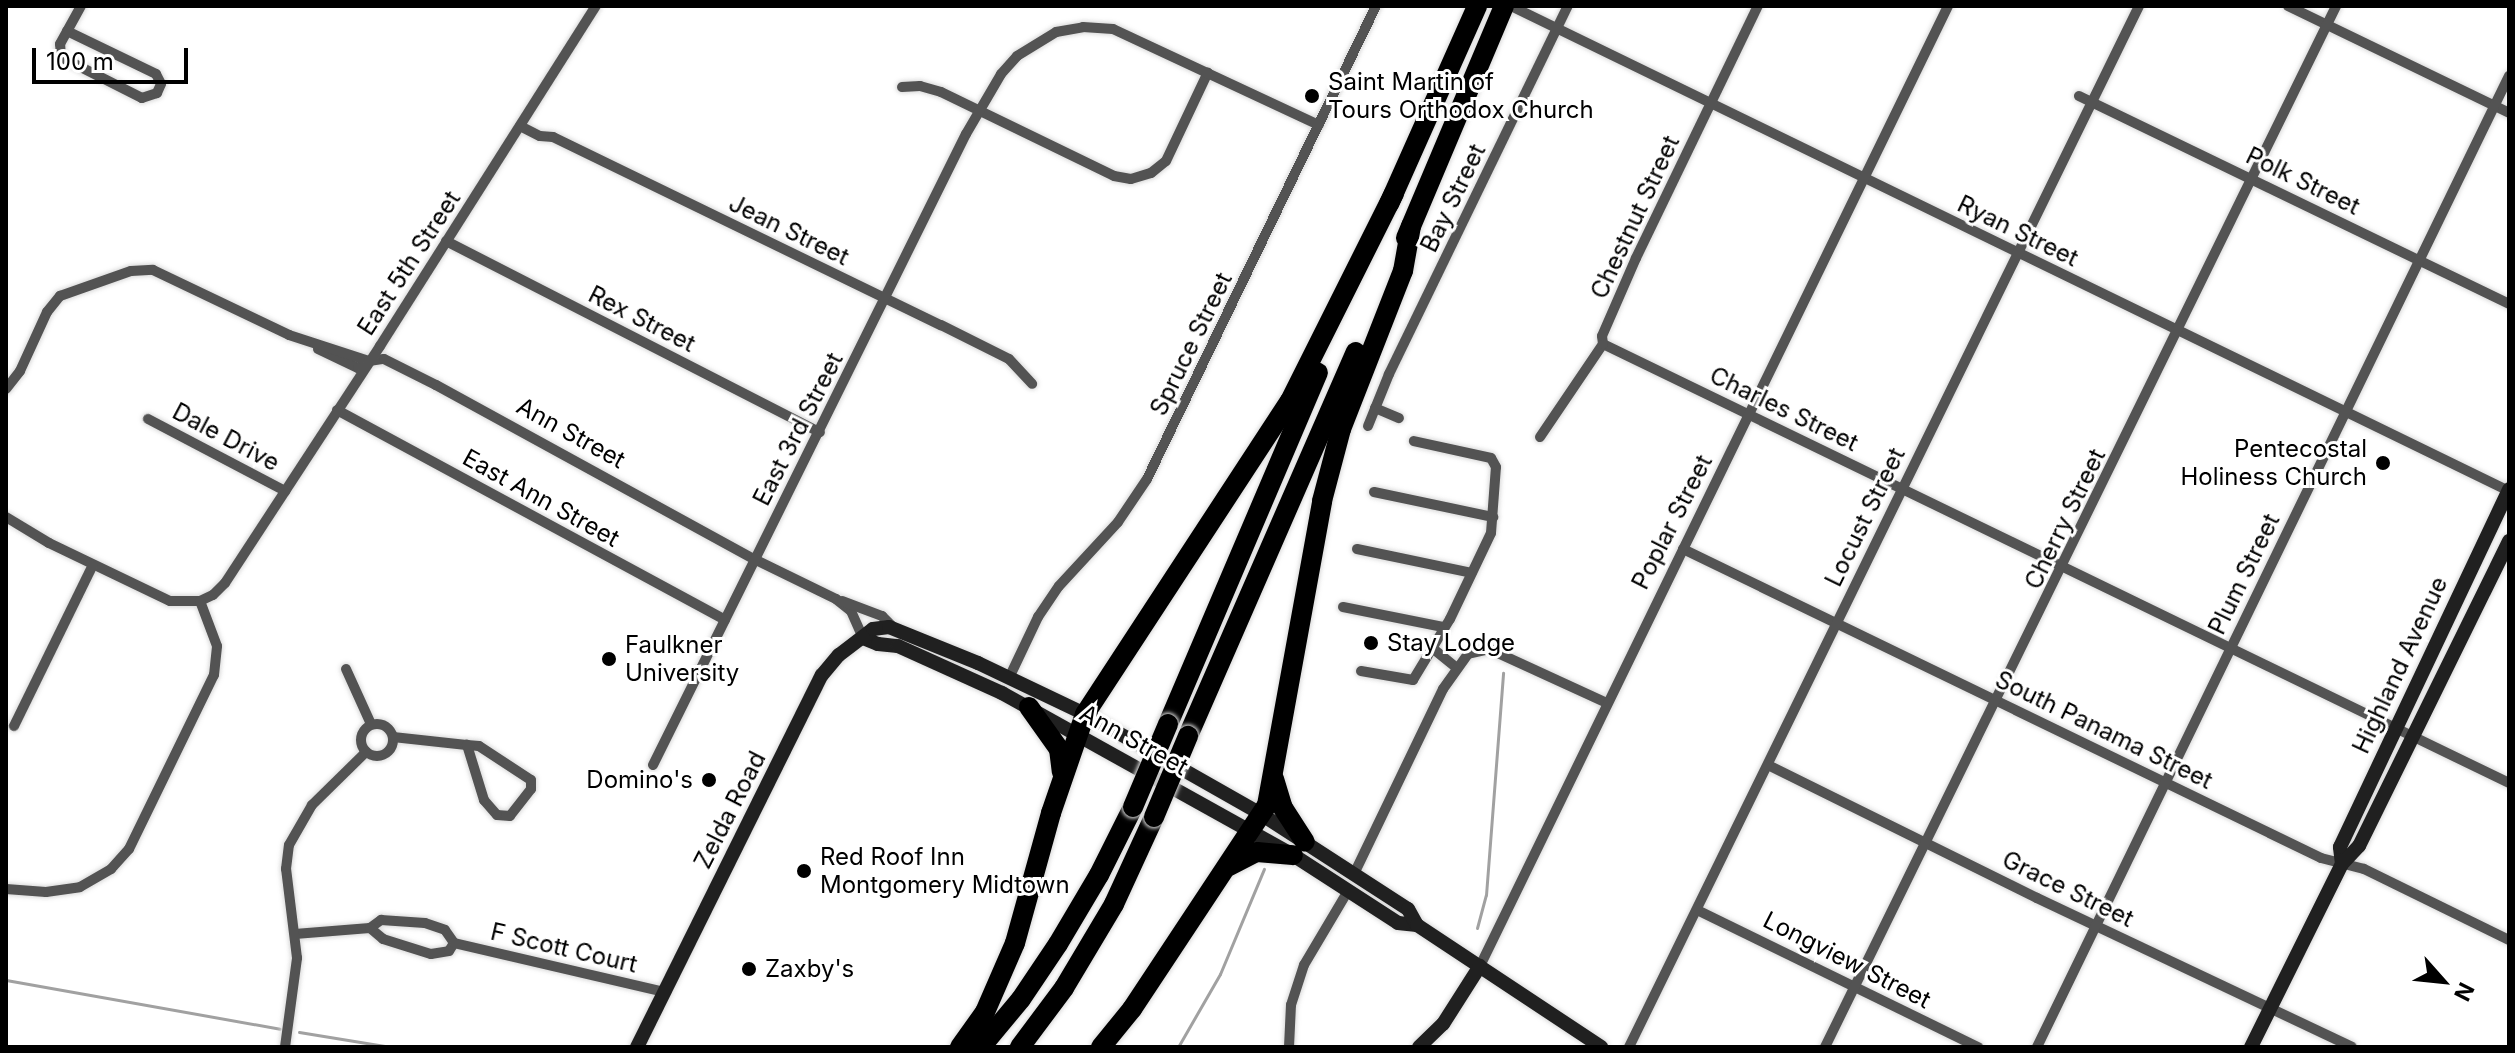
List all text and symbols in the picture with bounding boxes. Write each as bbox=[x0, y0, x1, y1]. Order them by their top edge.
scale bar bbox=[36, 32, 192, 82]
text: 100 m bbox=[46, 47, 114, 76]
place label: Saint Martin of Tours Orthodox Church bbox=[1328, 68, 1594, 124]
marker: Saint Martin of Tours Orthodox Church bbox=[1303, 87, 1321, 105]
street label: Chestnut Street bbox=[1585, 131, 1685, 303]
street label: Bay Street bbox=[1414, 139, 1492, 257]
street label: Polk Street bbox=[2241, 141, 2365, 221]
street label: East 5th Street bbox=[352, 185, 466, 341]
street label: Jean Street bbox=[724, 189, 854, 271]
street label: Ryan Street bbox=[1953, 189, 2083, 273]
street label: Spruce Street bbox=[1144, 268, 1238, 420]
street label: Rex Street bbox=[584, 280, 700, 358]
street label: East 3rd Street bbox=[747, 348, 849, 510]
street label: Charles Street bbox=[1705, 361, 1863, 457]
street label: Ann Street bbox=[512, 391, 630, 475]
street label: Dale Drive bbox=[168, 397, 284, 477]
place label: Pentecostal Holiness Church bbox=[2180, 435, 2367, 491]
street label: East Ann Street bbox=[458, 443, 624, 553]
street label: Locust Street bbox=[1819, 443, 1911, 591]
street label: Cherry Street bbox=[2019, 444, 2111, 594]
street label: Poplar Street bbox=[1626, 450, 1718, 594]
marker: Pentecostal Holiness Church bbox=[2374, 454, 2392, 472]
street label: Plum Street bbox=[2202, 509, 2286, 639]
street label: Highland Avenue bbox=[2346, 572, 2454, 758]
place label: Stay Lodge bbox=[1387, 629, 1515, 657]
place label: Faulkner University bbox=[625, 631, 739, 687]
marker: Stay Lodge bbox=[1362, 634, 1380, 652]
marker: Faulkner University bbox=[600, 650, 618, 668]
street label: South Panama Street bbox=[1991, 665, 2217, 795]
street label: Ann Street bbox=[1075, 698, 1193, 782]
street label: Zelda Road bbox=[688, 747, 772, 873]
place label: Domino's bbox=[586, 766, 693, 794]
marker: Domino's bbox=[700, 771, 718, 789]
place label: Red Roof Inn Montgomery Midtown bbox=[820, 843, 1070, 899]
street label: Grace Street bbox=[1998, 845, 2138, 933]
marker: Red Roof Inn Montgomery Midtown bbox=[795, 862, 813, 880]
street label: Longview Street bbox=[1759, 905, 1935, 1015]
street label: F Scott Court bbox=[488, 917, 640, 979]
north arrow bbox=[2403, 941, 2483, 1021]
place label: Zaxby's bbox=[765, 955, 854, 983]
marker: Zaxby's bbox=[740, 960, 758, 978]
text: N bbox=[2449, 979, 2480, 1005]

